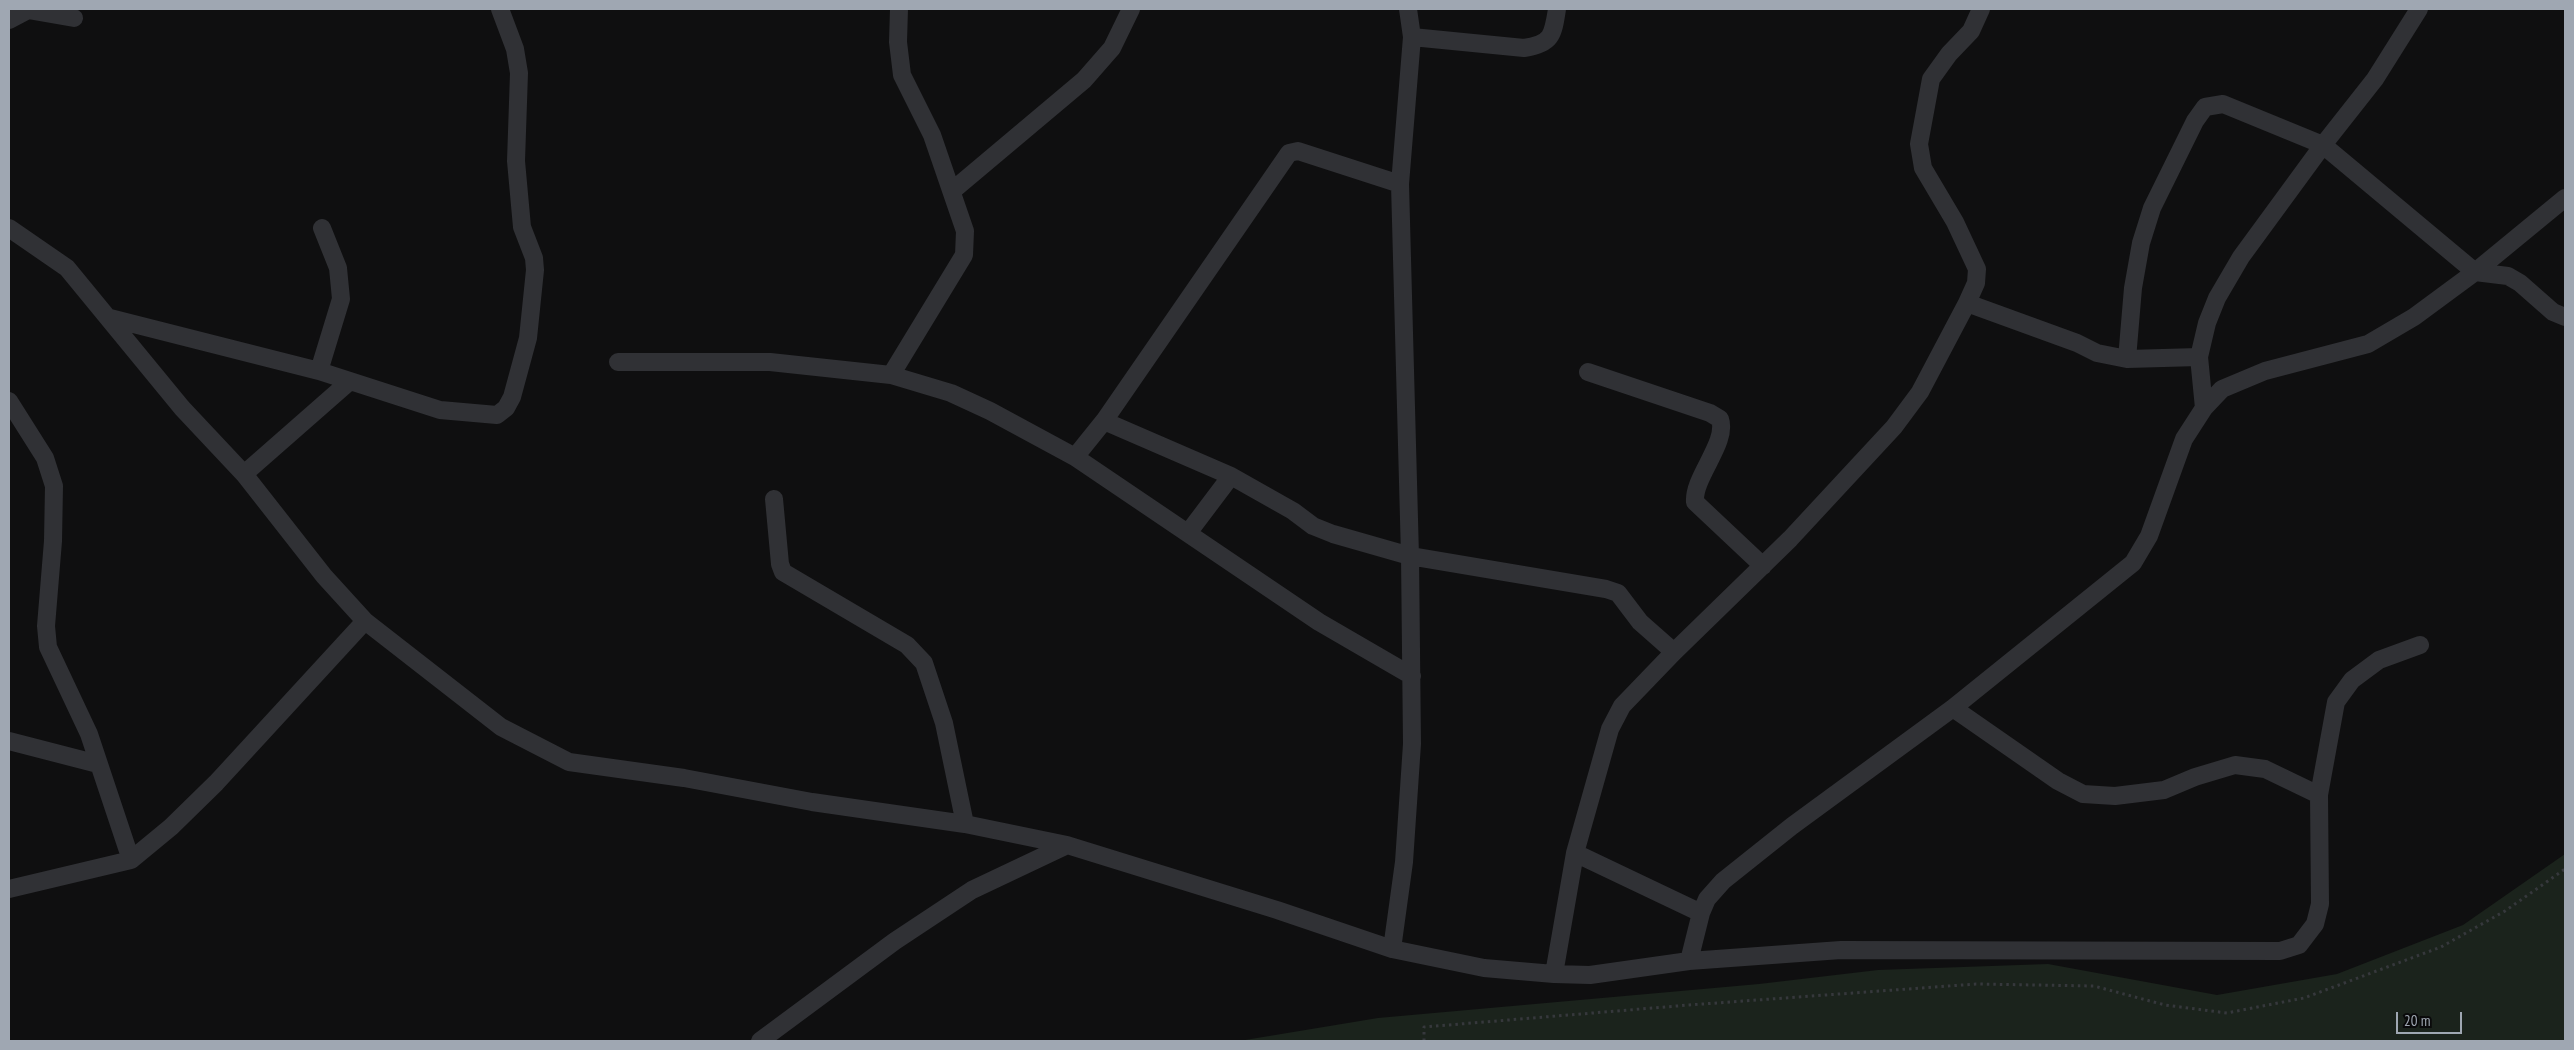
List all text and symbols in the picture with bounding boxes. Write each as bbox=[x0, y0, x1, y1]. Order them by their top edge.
scale bar bbox=[2399, 1002, 2465, 1034]
text: 20 m bbox=[2404, 1011, 2430, 1030]

